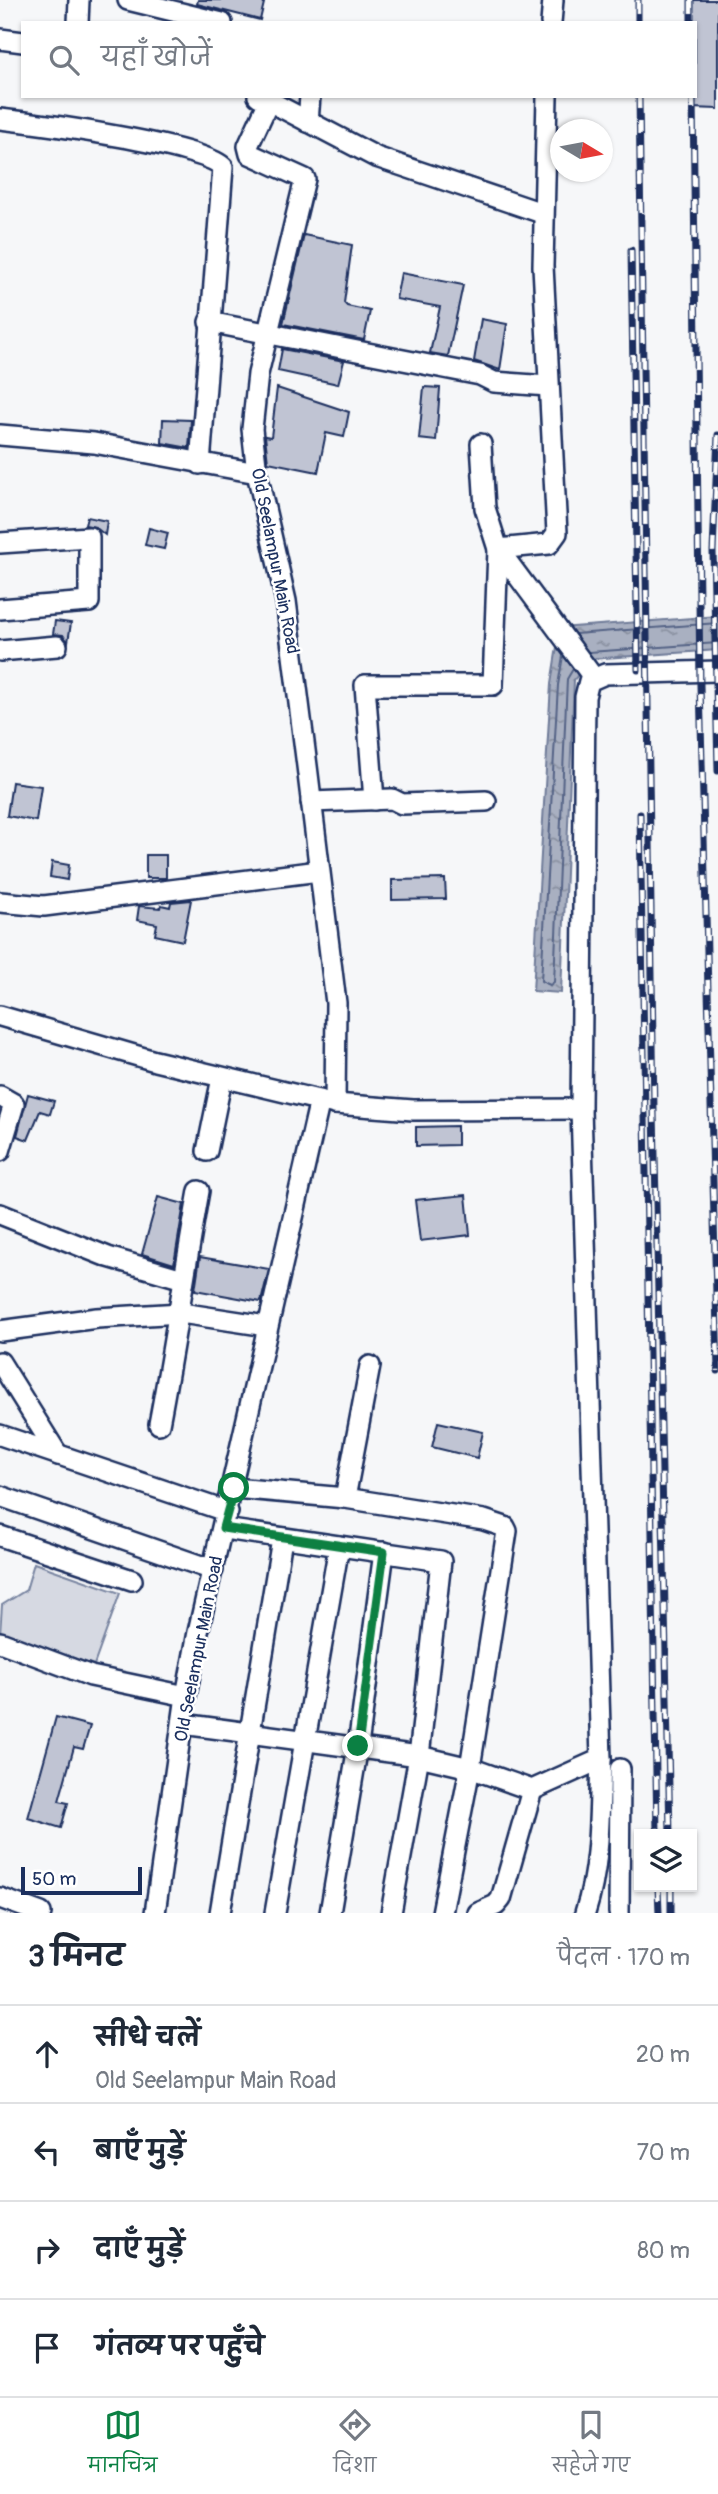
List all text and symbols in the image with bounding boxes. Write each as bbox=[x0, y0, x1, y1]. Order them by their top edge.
search box bbox=[21, 21, 697, 98]
icon: search bbox=[45, 41, 83, 79]
text: यहाँ खोजें bbox=[101, 42, 212, 74]
north arrow bbox=[550, 119, 613, 182]
street label: Old Seelampur Main Road bbox=[246, 466, 304, 656]
route start bbox=[218, 1472, 249, 1503]
street label: Old Seelampur Main Road bbox=[170, 1554, 228, 1744]
route end bbox=[342, 1730, 373, 1761]
map controls bbox=[634, 1829, 697, 1892]
button: layers bbox=[634, 1829, 697, 1892]
scale bar bbox=[21, 1864, 142, 1896]
text: 50 m bbox=[32, 1867, 76, 1891]
text: 3 मिनट bbox=[28, 1938, 124, 1975]
text: पैदल · 170 m bbox=[557, 1943, 690, 1972]
text: सीधे चलें bbox=[95, 2022, 200, 2054]
icon: ahead bbox=[28, 2035, 66, 2073]
text: 20 m bbox=[636, 2040, 690, 2069]
text: Old Seelampur Main Road bbox=[95, 2066, 336, 2095]
icon: left bbox=[28, 2133, 66, 2171]
text: बाएँ मुड़ें bbox=[95, 2135, 185, 2167]
text: 70 m bbox=[637, 2138, 690, 2167]
icon: right bbox=[28, 2231, 66, 2269]
text: दाएँ मुड़ें bbox=[95, 2233, 184, 2265]
text: 80 m bbox=[637, 2236, 690, 2265]
icon: arrive bbox=[28, 2329, 66, 2367]
text: गंतव्य पर पहुँचे bbox=[95, 2331, 264, 2363]
tab: मानचित्र bbox=[88, 2406, 158, 2486]
tab: दिशा bbox=[333, 2406, 376, 2486]
tab: सहेजे गए bbox=[552, 2406, 630, 2486]

